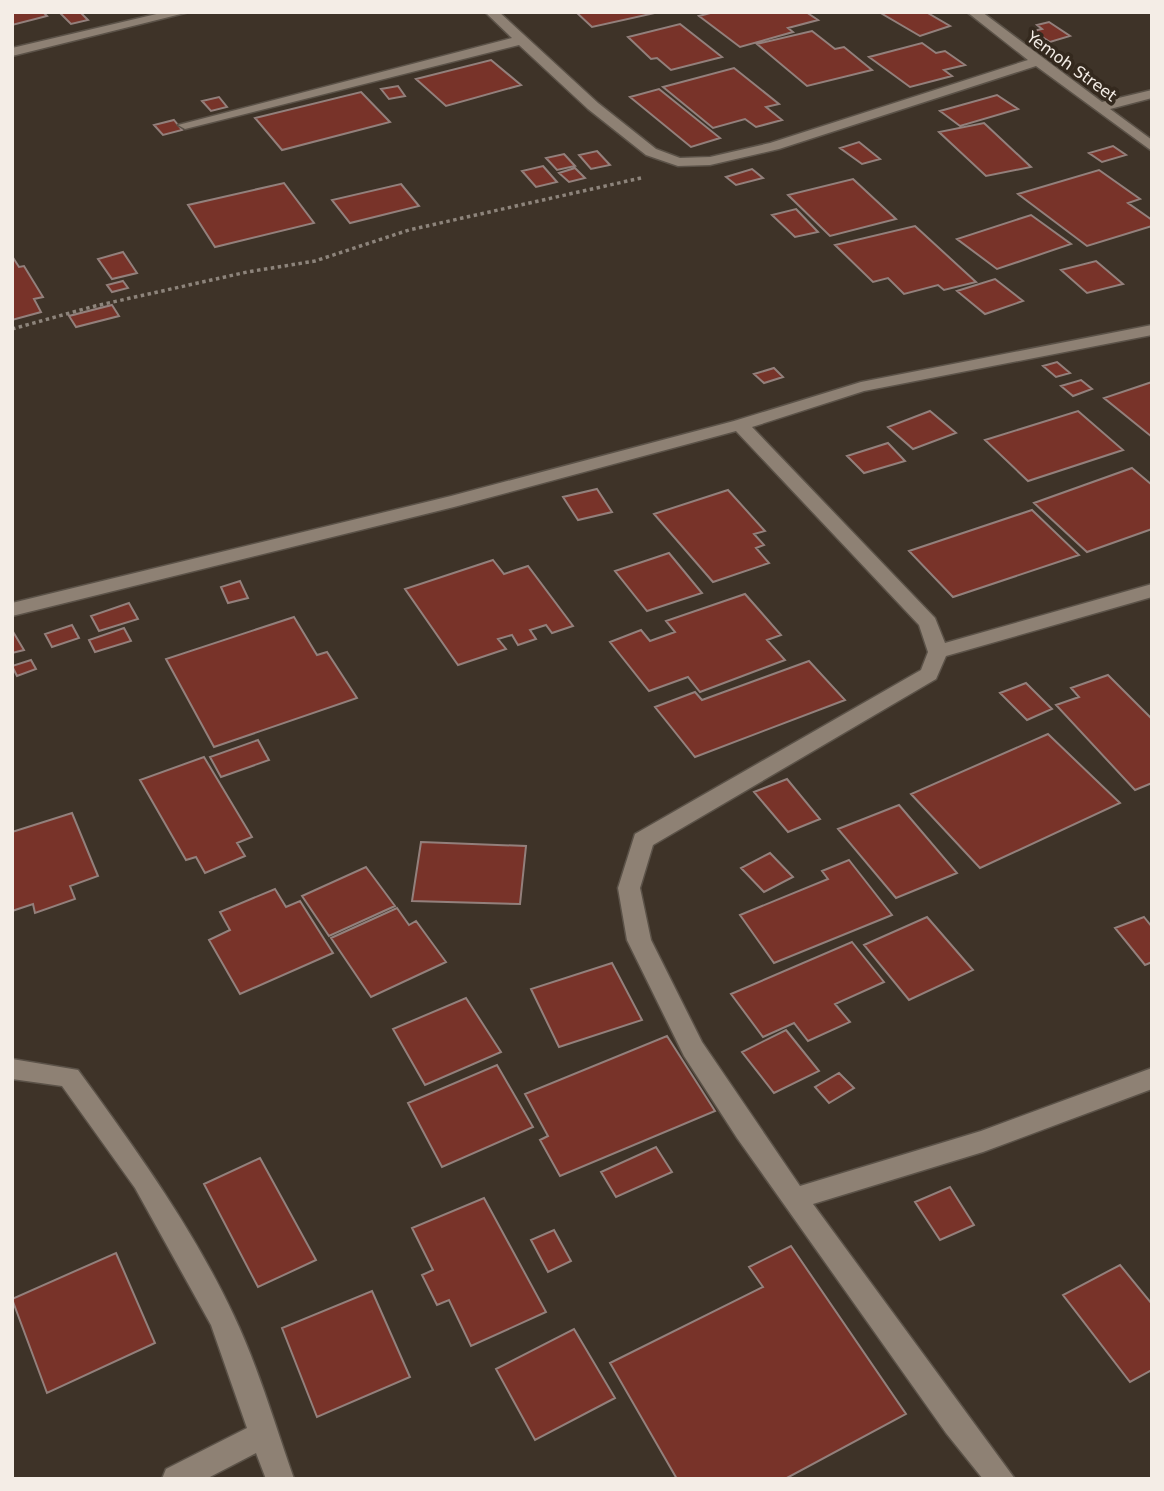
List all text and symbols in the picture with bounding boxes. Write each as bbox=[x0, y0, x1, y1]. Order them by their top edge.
street label: Yemoh Street bbox=[1022, 27, 1120, 105]

